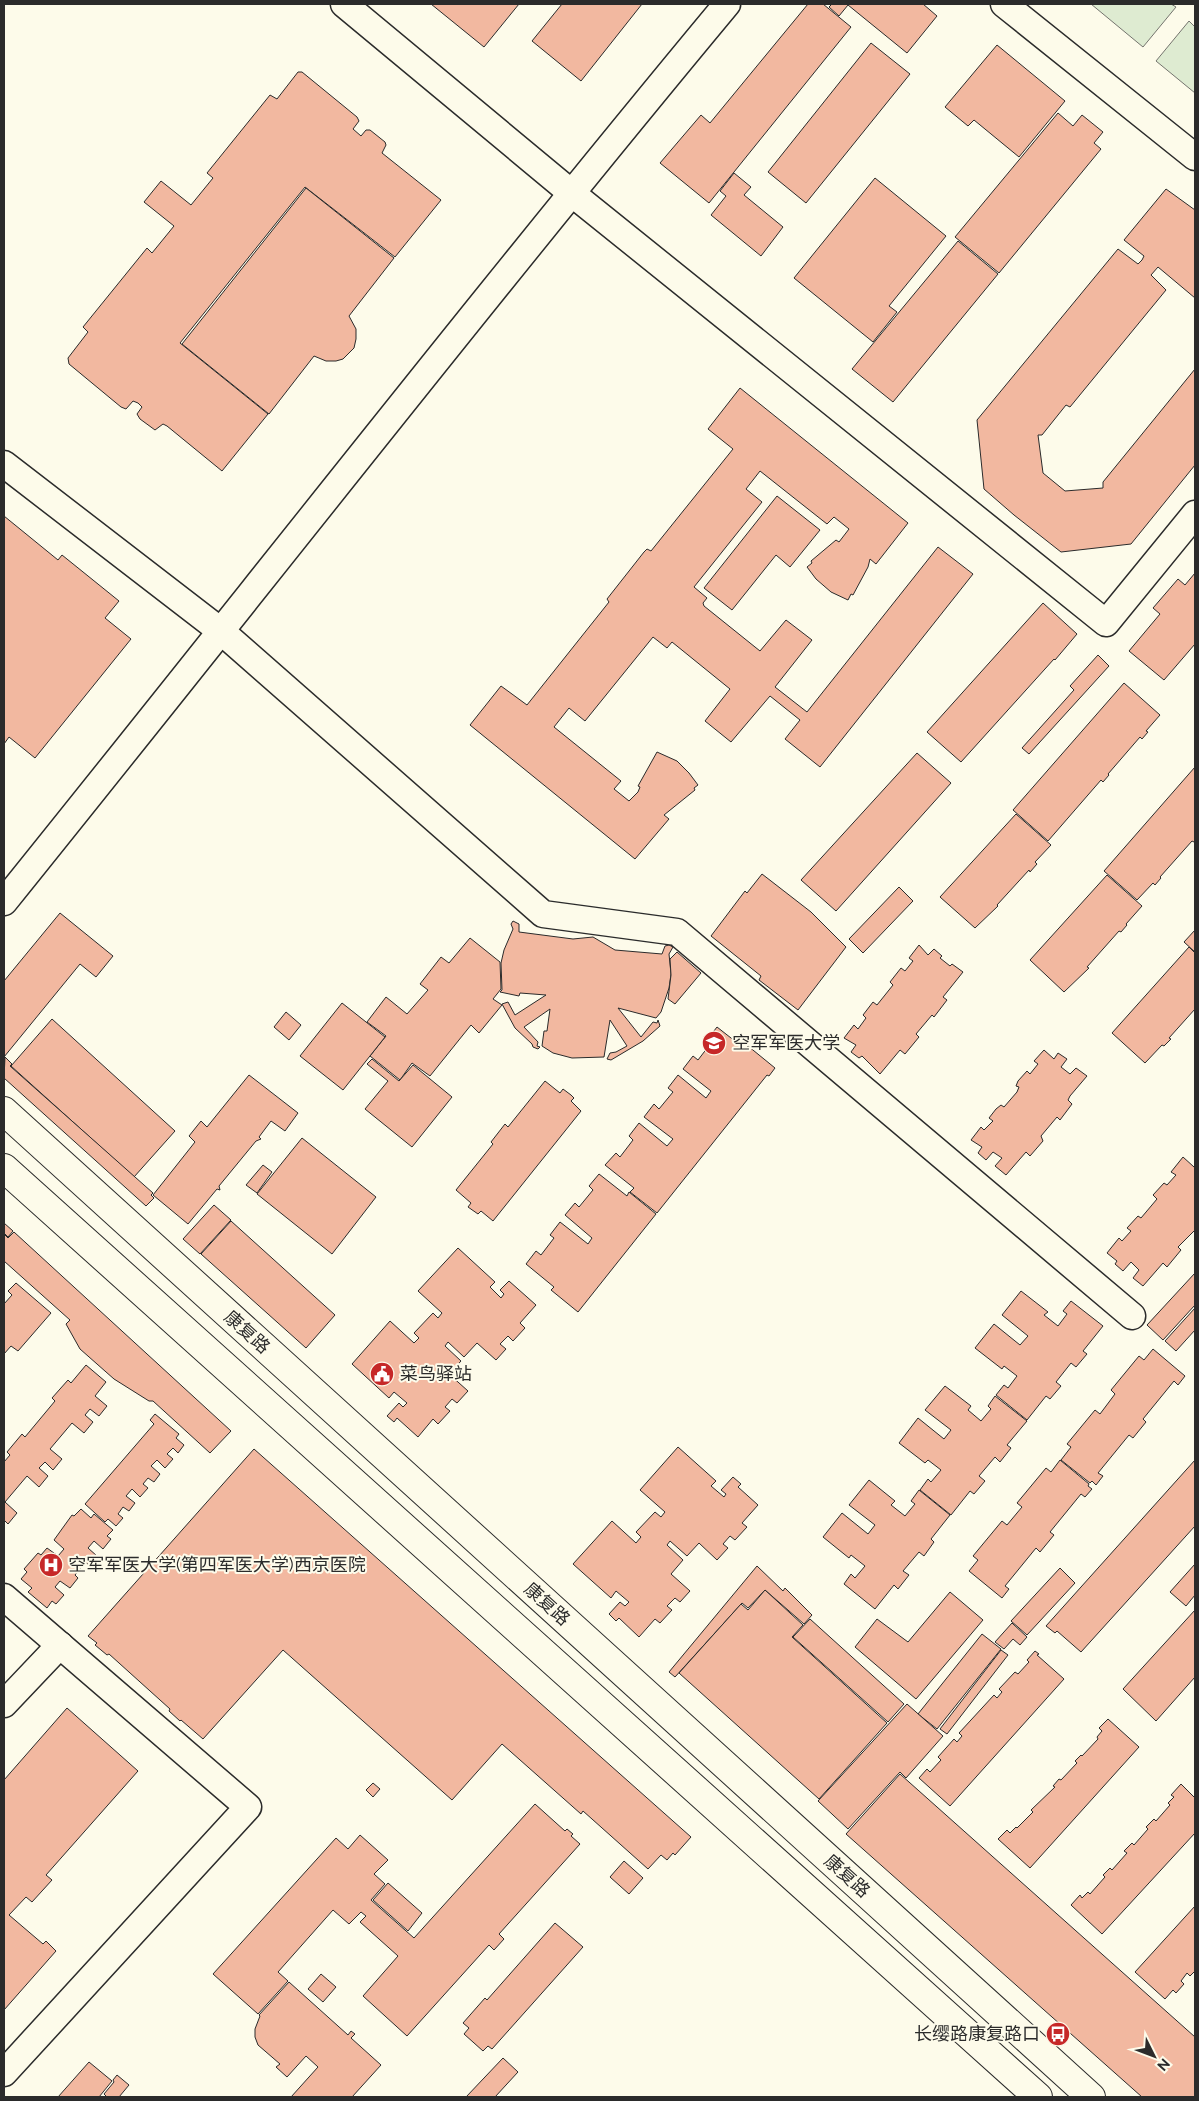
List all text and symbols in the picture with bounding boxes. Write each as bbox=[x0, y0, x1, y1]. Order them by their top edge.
school or university icon: 空军军医大学 bbox=[701, 1030, 727, 1056]
place label: 空军军医大学 bbox=[732, 1032, 840, 1053]
street label: 康复路 bbox=[220, 1306, 274, 1357]
public building icon: 菜鸟驿站 bbox=[369, 1361, 395, 1387]
place label: 菜鸟驿站 bbox=[400, 1363, 472, 1384]
hospital icon: 空军军医大学(第四军医大学)西京医院 bbox=[38, 1552, 64, 1578]
place label: 空军军医大学(第四军医大学)西京医院 bbox=[68, 1554, 366, 1575]
street label: 康复路 bbox=[520, 1578, 574, 1629]
street label: 康复路 bbox=[820, 1850, 874, 1901]
bus stop icon: 长缨路康复路口 bbox=[1045, 2021, 1071, 2047]
place label: 长缨路康复路口 bbox=[914, 2023, 1040, 2044]
north arrow bbox=[1129, 2031, 1179, 2081]
text: N bbox=[1154, 2055, 1173, 2074]

